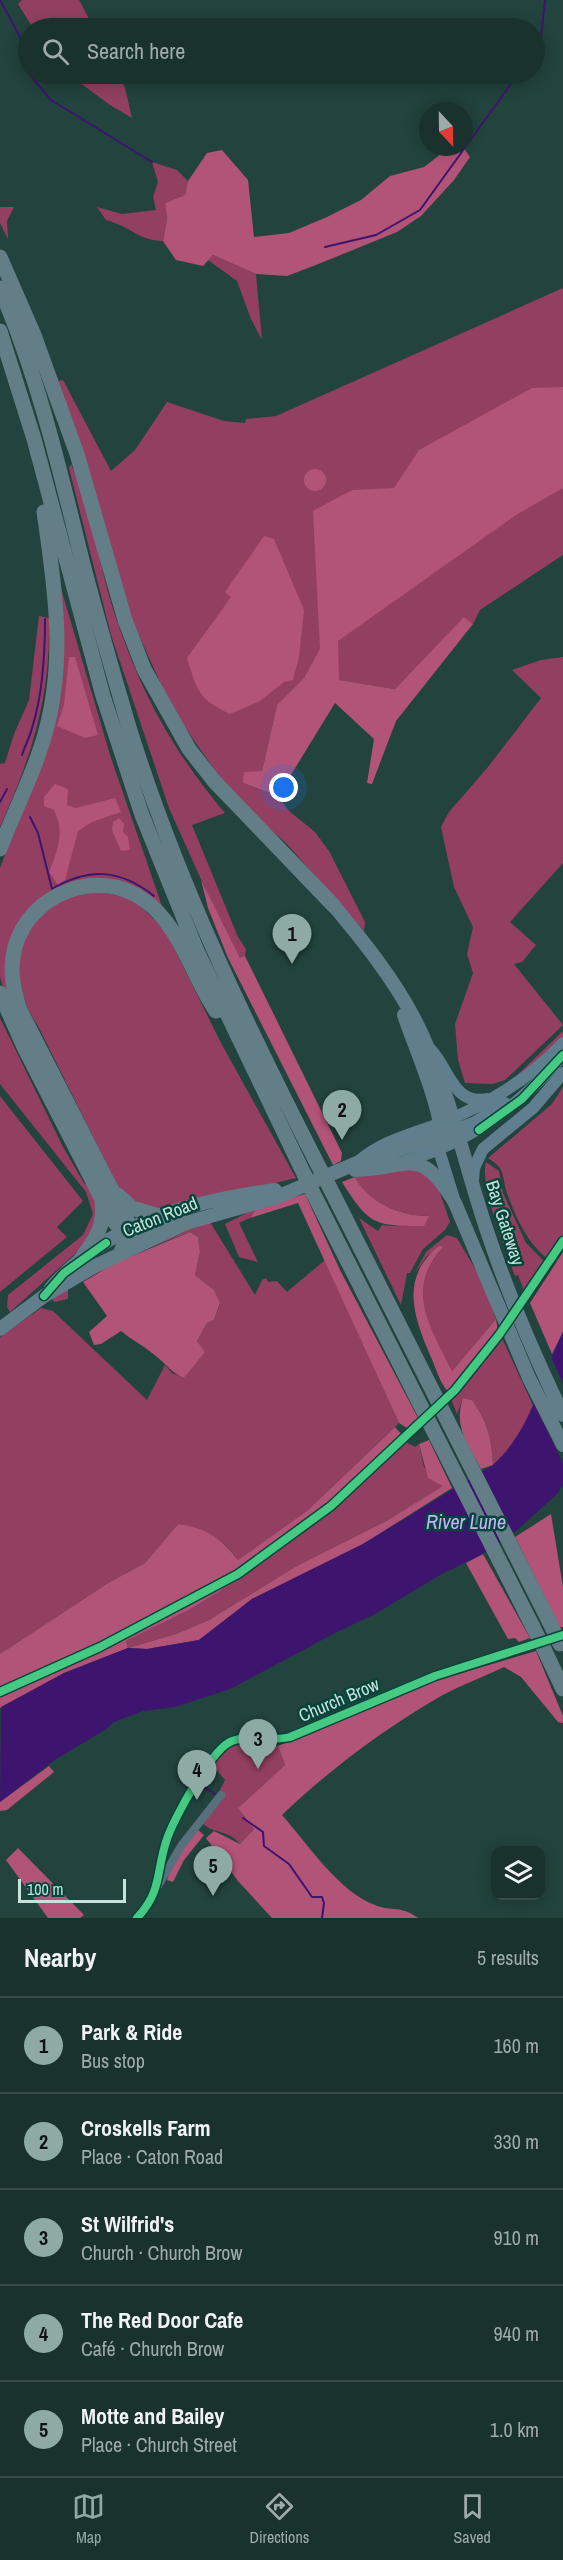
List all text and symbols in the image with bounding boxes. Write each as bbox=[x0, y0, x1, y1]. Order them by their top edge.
search box bbox=[18, 18, 545, 84]
icon: search bbox=[39, 35, 72, 68]
text: Search here bbox=[87, 36, 185, 66]
north arrow bbox=[419, 102, 473, 156]
your location bbox=[269, 773, 298, 802]
pin: 1 bbox=[272, 914, 312, 964]
pin: 2 bbox=[322, 1090, 362, 1140]
street label: Bay Gateway bbox=[480, 1177, 531, 1269]
street label: Caton Road bbox=[119, 1190, 201, 1243]
water label: River Lune bbox=[426, 1508, 506, 1535]
street label: Church Brow bbox=[295, 1671, 383, 1728]
pin: 3 bbox=[238, 1720, 278, 1769]
pin: 4 bbox=[178, 1750, 216, 1800]
pin: 5 bbox=[194, 1846, 232, 1896]
map controls bbox=[491, 1846, 545, 1900]
button: layers bbox=[491, 1846, 545, 1900]
scale bar bbox=[18, 1876, 126, 1904]
text: 100 m bbox=[27, 1878, 63, 1900]
text: Nearby bbox=[24, 1940, 96, 1975]
text: 5 results bbox=[477, 1944, 539, 1971]
text: Park & Ride bbox=[81, 2017, 182, 2047]
text: 1 bbox=[39, 2032, 48, 2059]
text: 160 m bbox=[493, 2032, 539, 2059]
text: Bus stop bbox=[81, 2047, 145, 2074]
text: Croskells Farm bbox=[81, 2113, 210, 2143]
text: 2 bbox=[39, 2128, 48, 2155]
text: 330 m bbox=[493, 2128, 539, 2155]
text: Place · Caton Road bbox=[81, 2143, 223, 2170]
text: St Wilfrid's bbox=[81, 2209, 174, 2239]
text: 3 bbox=[39, 2224, 48, 2251]
text: 910 m bbox=[493, 2224, 539, 2251]
text: Church · Church Brow bbox=[81, 2239, 242, 2266]
text: The Red Door Cafe bbox=[81, 2305, 243, 2335]
text: 4 bbox=[39, 2320, 48, 2347]
text: 940 m bbox=[493, 2320, 539, 2347]
text: Café · Church Brow bbox=[81, 2335, 224, 2362]
text: Motte and Bailey bbox=[81, 2401, 224, 2431]
text: 5 bbox=[39, 2416, 48, 2443]
text: 1.0 km bbox=[490, 2416, 539, 2443]
text: Place · Church Street bbox=[81, 2431, 237, 2458]
tab: Map bbox=[72, 2490, 105, 2548]
tab: Directions bbox=[249, 2490, 309, 2548]
tab: Saved bbox=[454, 2490, 491, 2548]

